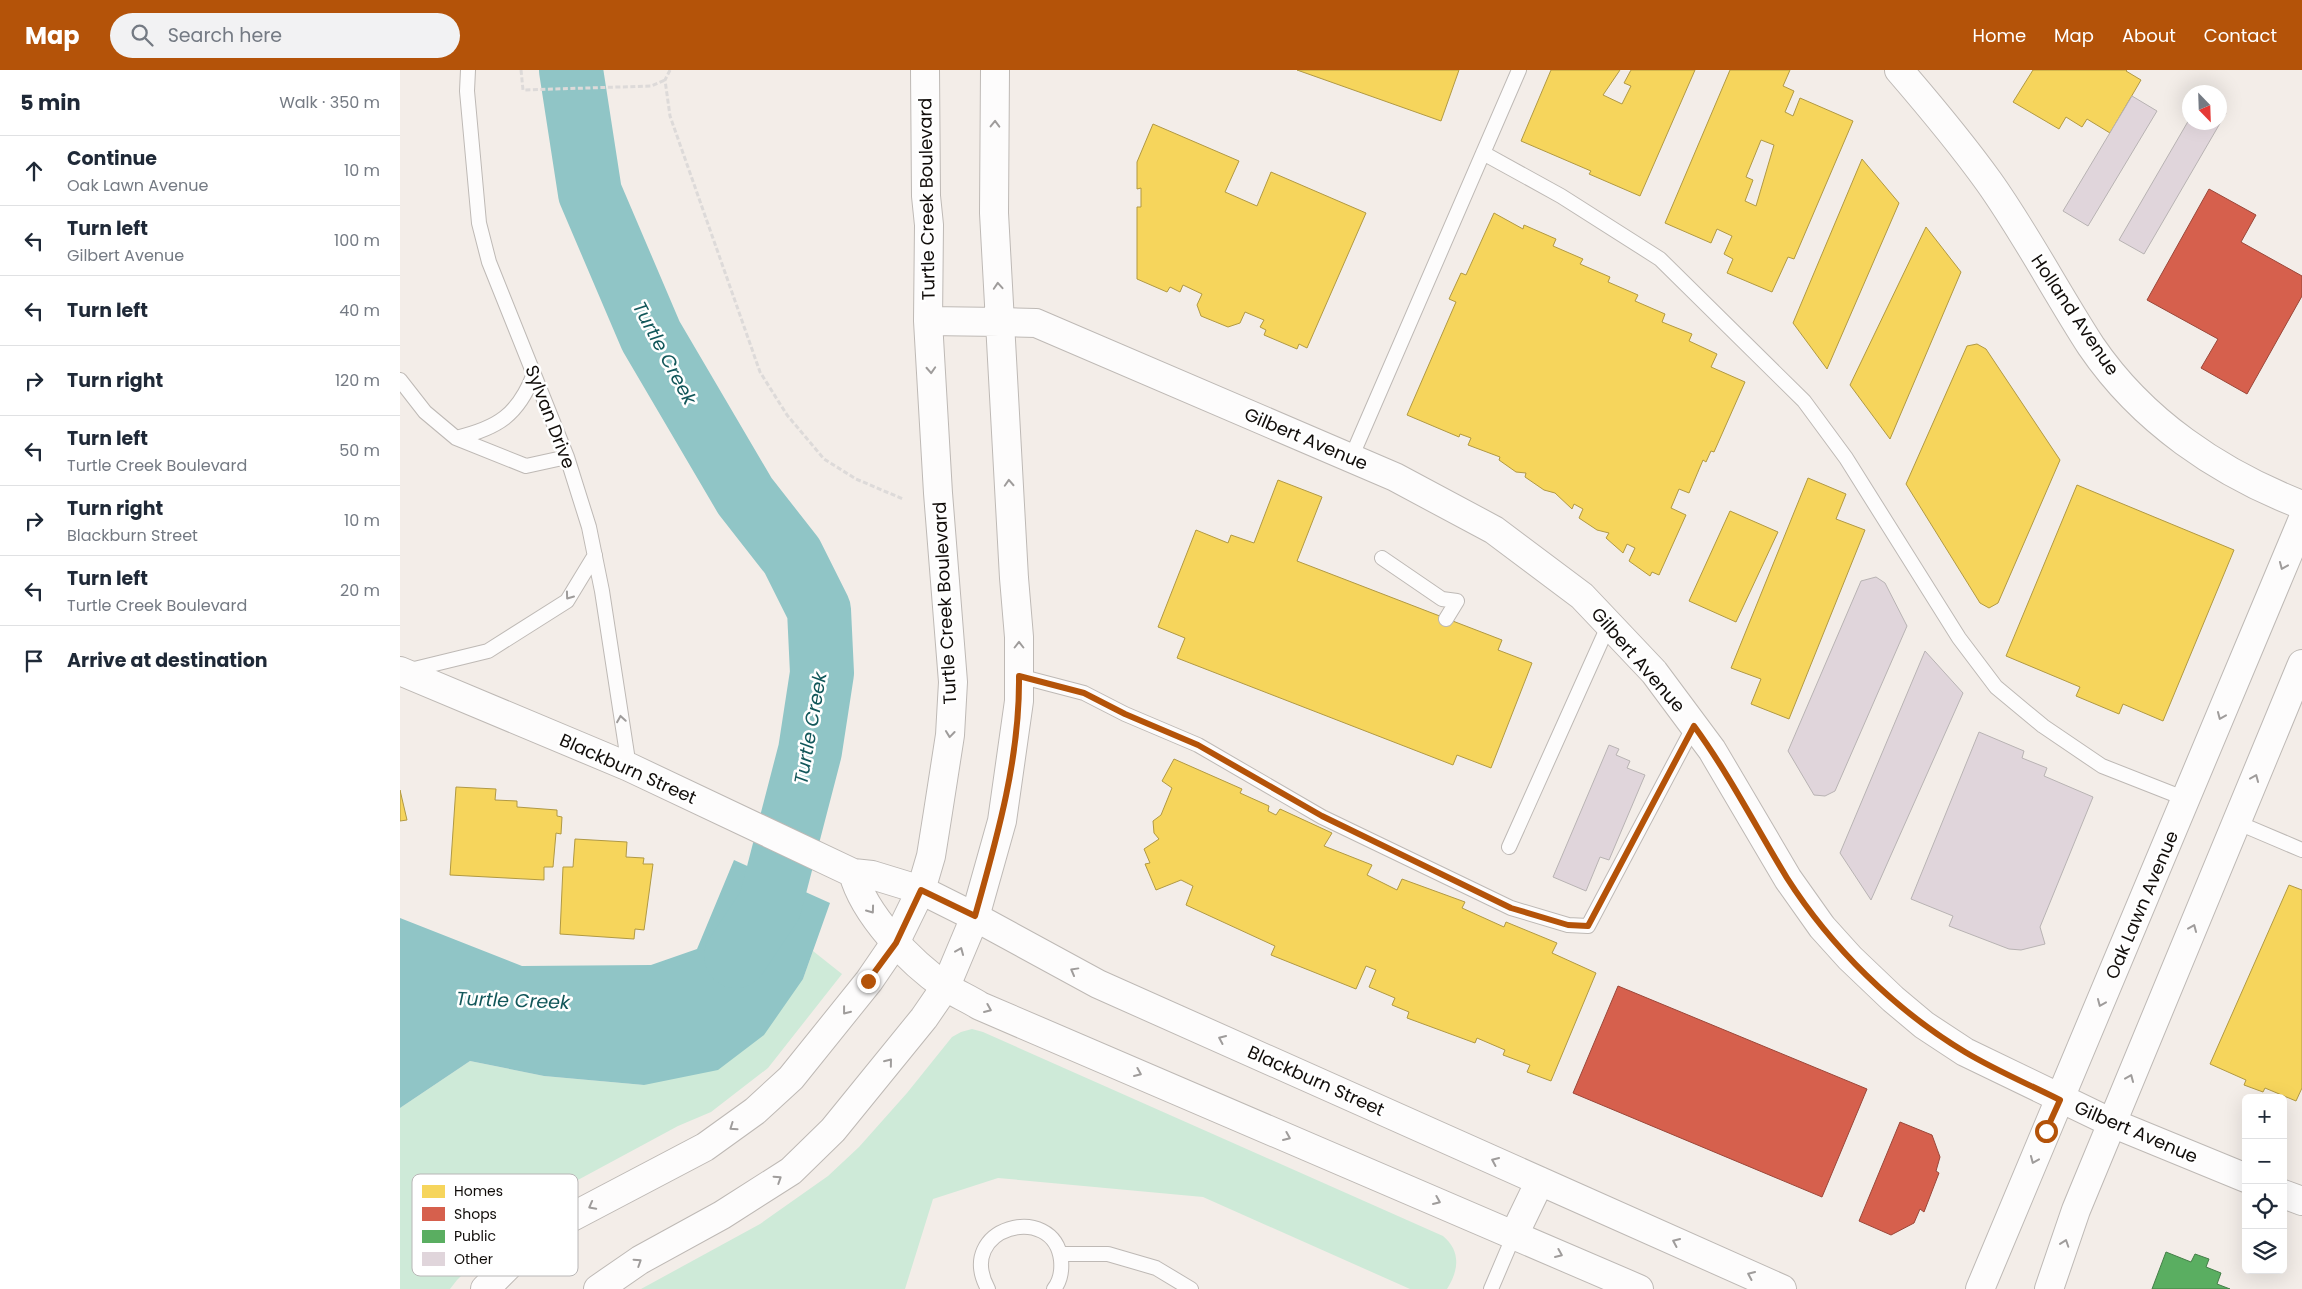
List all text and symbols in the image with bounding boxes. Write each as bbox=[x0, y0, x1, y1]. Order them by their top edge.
search box bbox=[110, 13, 460, 58]
text: Map bbox=[25, 19, 80, 52]
icon: search bbox=[128, 21, 156, 49]
text: Search here bbox=[168, 22, 282, 49]
text: Home bbox=[1972, 23, 2026, 48]
text: Map bbox=[2054, 23, 2094, 48]
text: About bbox=[2122, 23, 2176, 48]
text: Contact bbox=[2204, 23, 2277, 48]
north arrow bbox=[2182, 85, 2227, 130]
text: 5 min bbox=[20, 88, 81, 117]
text: Walk · 350 m bbox=[279, 91, 380, 114]
street label: Turtle Creek Boulevard bbox=[912, 97, 941, 301]
one-way arrow bbox=[989, 119, 1000, 127]
text: Continue bbox=[67, 145, 157, 172]
icon: ahead bbox=[20, 157, 48, 185]
text: 10 m bbox=[344, 159, 380, 182]
text: Oak Lawn Avenue bbox=[67, 174, 208, 197]
text: Turn left bbox=[67, 215, 148, 242]
icon: left bbox=[20, 227, 48, 255]
text: 100 m bbox=[334, 229, 380, 252]
text: Gilbert Avenue bbox=[67, 244, 184, 267]
street label: Holland Avenue bbox=[2026, 249, 2125, 380]
one-way arrow bbox=[993, 282, 1004, 290]
icon: left bbox=[20, 297, 48, 325]
text: Turn left bbox=[67, 297, 148, 324]
water label: Turtle Creek bbox=[626, 297, 704, 411]
text: 40 m bbox=[339, 299, 380, 322]
street label: Sylvan Drive bbox=[519, 362, 582, 472]
one-way arrow bbox=[925, 366, 936, 374]
icon: right bbox=[20, 367, 48, 395]
text: Turn right bbox=[67, 367, 163, 394]
text: 120 m bbox=[335, 369, 380, 392]
street label: Gilbert Avenue bbox=[1241, 401, 1372, 476]
text: Turn left bbox=[67, 425, 148, 452]
icon: left bbox=[20, 437, 48, 465]
text: 50 m bbox=[339, 439, 380, 462]
text: Turtle Creek Boulevard bbox=[67, 454, 247, 477]
one-way arrow bbox=[1003, 479, 1014, 487]
text: Turn right bbox=[67, 495, 163, 522]
street label: Turtle Creek Boulevard bbox=[927, 501, 962, 705]
icon: right bbox=[20, 507, 48, 535]
text: 10 m bbox=[344, 509, 380, 532]
text: Blackburn Street bbox=[67, 524, 198, 547]
one-way arrow bbox=[2279, 561, 2289, 569]
text: Turn left bbox=[67, 565, 148, 592]
icon: left bbox=[20, 577, 48, 605]
text: 20 m bbox=[340, 579, 380, 602]
one-way arrow bbox=[566, 590, 575, 600]
text: Turtle Creek Boulevard bbox=[67, 594, 247, 617]
street label: Gilbert Avenue bbox=[1586, 602, 1691, 718]
one-way arrow bbox=[1014, 641, 1024, 649]
icon: arrive bbox=[20, 647, 48, 675]
text: Arrive at destination bbox=[67, 647, 268, 674]
water label: Turtle Creek bbox=[787, 669, 834, 786]
one-way arrow bbox=[2216, 711, 2226, 719]
one-way arrow bbox=[617, 715, 627, 723]
street label: Blackburn Street bbox=[556, 727, 701, 810]
one-way arrow bbox=[945, 730, 956, 738]
one-way arrow bbox=[2249, 774, 2259, 783]
street label: Oak Lawn Avenue bbox=[2099, 827, 2184, 983]
one-way arrow bbox=[865, 904, 874, 914]
one-way arrow bbox=[2186, 924, 2197, 933]
one-way arrow bbox=[955, 948, 965, 956]
one-way arrow bbox=[1071, 967, 1080, 977]
route end bbox=[857, 970, 880, 993]
water label: Turtle Creek bbox=[456, 985, 571, 1016]
one-way arrow bbox=[2097, 998, 2108, 1007]
one-way arrow bbox=[984, 1004, 992, 1014]
one-way arrow bbox=[842, 1005, 851, 1014]
one-way arrow bbox=[1218, 1034, 1227, 1045]
street label: Blackburn Street bbox=[1244, 1039, 1389, 1122]
one-way arrow bbox=[884, 1058, 893, 1067]
one-way arrow bbox=[1133, 1067, 1142, 1078]
one-way arrow bbox=[2124, 1074, 2135, 1083]
street label: Gilbert Avenue bbox=[2071, 1094, 2202, 1169]
map controls bbox=[2242, 1094, 2287, 1274]
button: + bbox=[2242, 1094, 2287, 1139]
route start bbox=[2035, 1120, 2058, 1143]
one-way arrow bbox=[730, 1121, 739, 1130]
one-way arrow bbox=[1282, 1131, 1291, 1142]
button: − bbox=[2242, 1139, 2287, 1184]
one-way arrow bbox=[2030, 1155, 2040, 1164]
one-way arrow bbox=[1491, 1157, 1500, 1168]
legend bbox=[412, 1174, 578, 1276]
one-way arrow bbox=[772, 1176, 782, 1185]
text: Homes bbox=[454, 1181, 503, 1201]
button: locate bbox=[2242, 1184, 2287, 1229]
one-way arrow bbox=[1432, 1195, 1441, 1206]
one-way arrow bbox=[588, 1200, 597, 1210]
text: Shops bbox=[454, 1204, 497, 1224]
text: Public bbox=[454, 1226, 496, 1246]
button: layers bbox=[2242, 1229, 2287, 1274]
one-way arrow bbox=[1672, 1238, 1681, 1248]
one-way arrow bbox=[2059, 1239, 2069, 1248]
one-way arrow bbox=[1554, 1248, 1563, 1259]
text: Other bbox=[454, 1249, 493, 1269]
one-way arrow bbox=[633, 1258, 642, 1268]
one-way arrow bbox=[1747, 1271, 1756, 1282]

